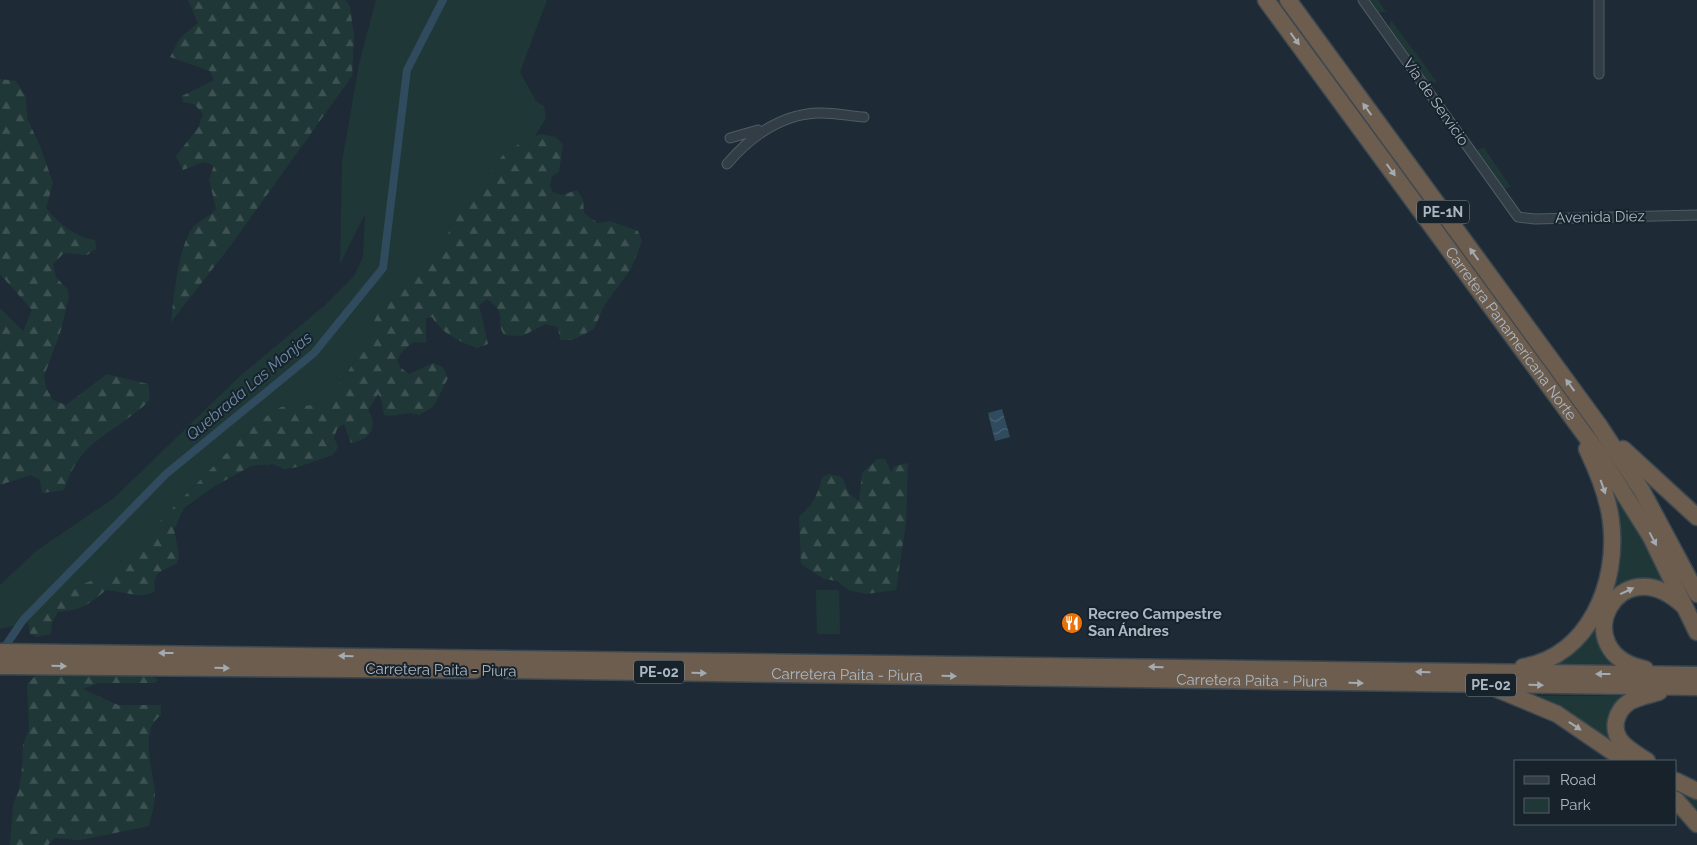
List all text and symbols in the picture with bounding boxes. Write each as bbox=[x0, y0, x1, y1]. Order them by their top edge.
one-way arrow bbox=[1290, 32, 1300, 46]
street label: Vía de Servicio bbox=[1399, 55, 1473, 149]
one-way arrow bbox=[1362, 103, 1373, 116]
one-way arrow bbox=[1386, 163, 1397, 176]
road number: PE-1N bbox=[1417, 200, 1469, 223]
street label: Avenida Diez bbox=[1555, 207, 1645, 227]
street label: Carretera Panamericana Norte bbox=[1441, 244, 1581, 424]
one-way arrow bbox=[1469, 247, 1479, 261]
water label: Quebrada Las Monjas bbox=[182, 328, 316, 444]
one-way arrow bbox=[1565, 378, 1575, 392]
one-way arrow bbox=[1599, 480, 1607, 495]
one-way arrow bbox=[1648, 533, 1657, 546]
one-way arrow bbox=[1620, 586, 1634, 594]
place label: Recreo Campestre San Ándres bbox=[1088, 605, 1222, 640]
restaurant icon: Recreo Campestre San Ándres bbox=[1060, 611, 1084, 635]
one-way arrow bbox=[158, 649, 174, 657]
one-way arrow bbox=[338, 652, 354, 660]
street label: Carretera Paita - Piura bbox=[365, 660, 517, 680]
road number: PE-02 bbox=[634, 660, 684, 684]
one-way arrow bbox=[52, 662, 68, 670]
one-way arrow bbox=[1148, 663, 1164, 671]
one-way arrow bbox=[214, 664, 230, 672]
street label: Carretera Paita - Piura bbox=[771, 665, 923, 685]
one-way arrow bbox=[1414, 668, 1430, 676]
one-way arrow bbox=[692, 669, 708, 677]
one-way arrow bbox=[1594, 670, 1610, 678]
street label: Carretera Paita - Piura bbox=[1176, 671, 1328, 691]
one-way arrow bbox=[942, 672, 958, 680]
road number: PE-02 bbox=[1466, 674, 1516, 696]
one-way arrow bbox=[1348, 679, 1364, 687]
one-way arrow bbox=[1528, 682, 1544, 690]
one-way arrow bbox=[1568, 721, 1581, 731]
legend bbox=[1514, 760, 1677, 825]
text: Road bbox=[1560, 771, 1596, 789]
text: Park bbox=[1560, 796, 1591, 814]

